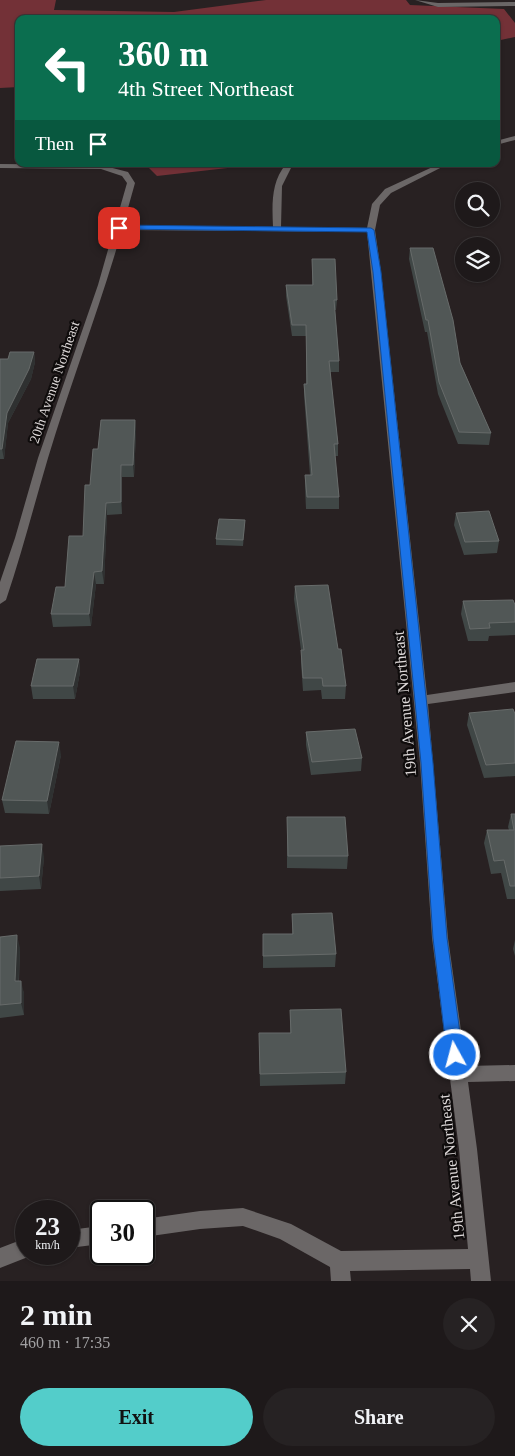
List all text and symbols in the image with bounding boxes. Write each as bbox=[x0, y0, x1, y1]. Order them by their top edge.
icon: left bbox=[35, 35, 100, 100]
text: 360 m bbox=[118, 35, 208, 74]
text: 4th Street Northeast bbox=[118, 76, 294, 101]
icon: arrive bbox=[84, 130, 112, 158]
text: Then bbox=[35, 133, 74, 154]
map controls bbox=[455, 182, 500, 282]
button: search bbox=[455, 182, 500, 227]
pin bbox=[98, 207, 140, 249]
icon: arrive bbox=[105, 214, 133, 242]
button: layers bbox=[455, 237, 500, 282]
street label: 20th Avenue Northeast bbox=[27, 319, 82, 445]
street label: 19th Avenue Northeast bbox=[390, 630, 419, 778]
position arrow bbox=[428, 1028, 480, 1080]
street label: 19th Avenue Northeast bbox=[435, 1093, 468, 1241]
speed limit sign: 30 bbox=[90, 1200, 155, 1265]
text: 23 bbox=[35, 1213, 60, 1240]
text: km/h bbox=[35, 1238, 60, 1252]
text: 2 min bbox=[20, 1298, 93, 1331]
button: close bbox=[443, 1298, 495, 1350]
text: 460 m · 17:35 bbox=[20, 1334, 110, 1351]
button: Exit bbox=[20, 1388, 253, 1446]
button: Share bbox=[263, 1388, 495, 1446]

